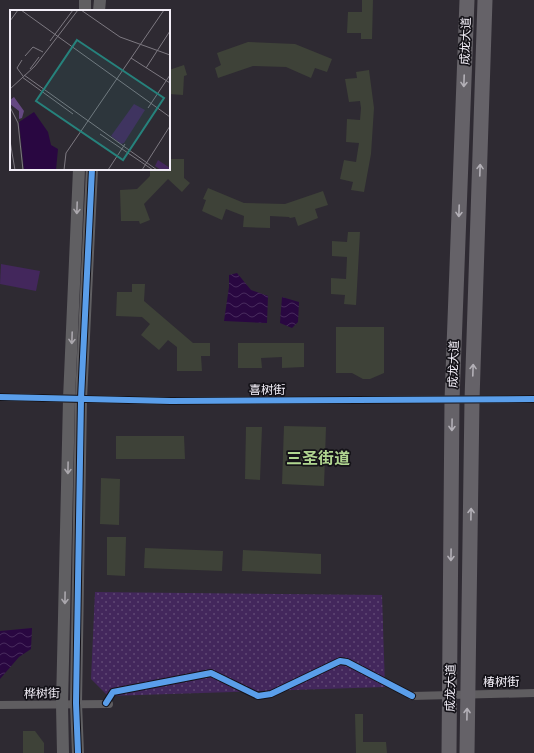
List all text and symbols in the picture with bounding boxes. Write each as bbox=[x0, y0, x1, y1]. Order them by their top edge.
inset map bbox=[10, 10, 170, 170]
street label: 成龙大道 bbox=[457, 17, 473, 65]
one-way arrow bbox=[460, 74, 468, 87]
one-way arrow bbox=[476, 164, 483, 177]
one-way arrow bbox=[73, 201, 81, 214]
one-way arrow bbox=[455, 204, 463, 217]
one-way arrow bbox=[68, 331, 76, 344]
street label: 成龙大道 bbox=[445, 340, 461, 388]
one-way arrow bbox=[470, 364, 477, 377]
street label: 喜树街 bbox=[249, 382, 285, 397]
one-way arrow bbox=[448, 418, 456, 431]
district label: 三圣街道 bbox=[286, 448, 350, 468]
one-way arrow bbox=[64, 461, 72, 474]
one-way arrow bbox=[467, 508, 474, 521]
one-way arrow bbox=[447, 548, 455, 561]
one-way arrow bbox=[61, 591, 68, 604]
street label: 成龙大道 bbox=[442, 664, 458, 712]
street label: 椿树街 bbox=[483, 674, 519, 689]
street label: 桦树街 bbox=[24, 685, 60, 701]
one-way arrow bbox=[464, 708, 471, 721]

